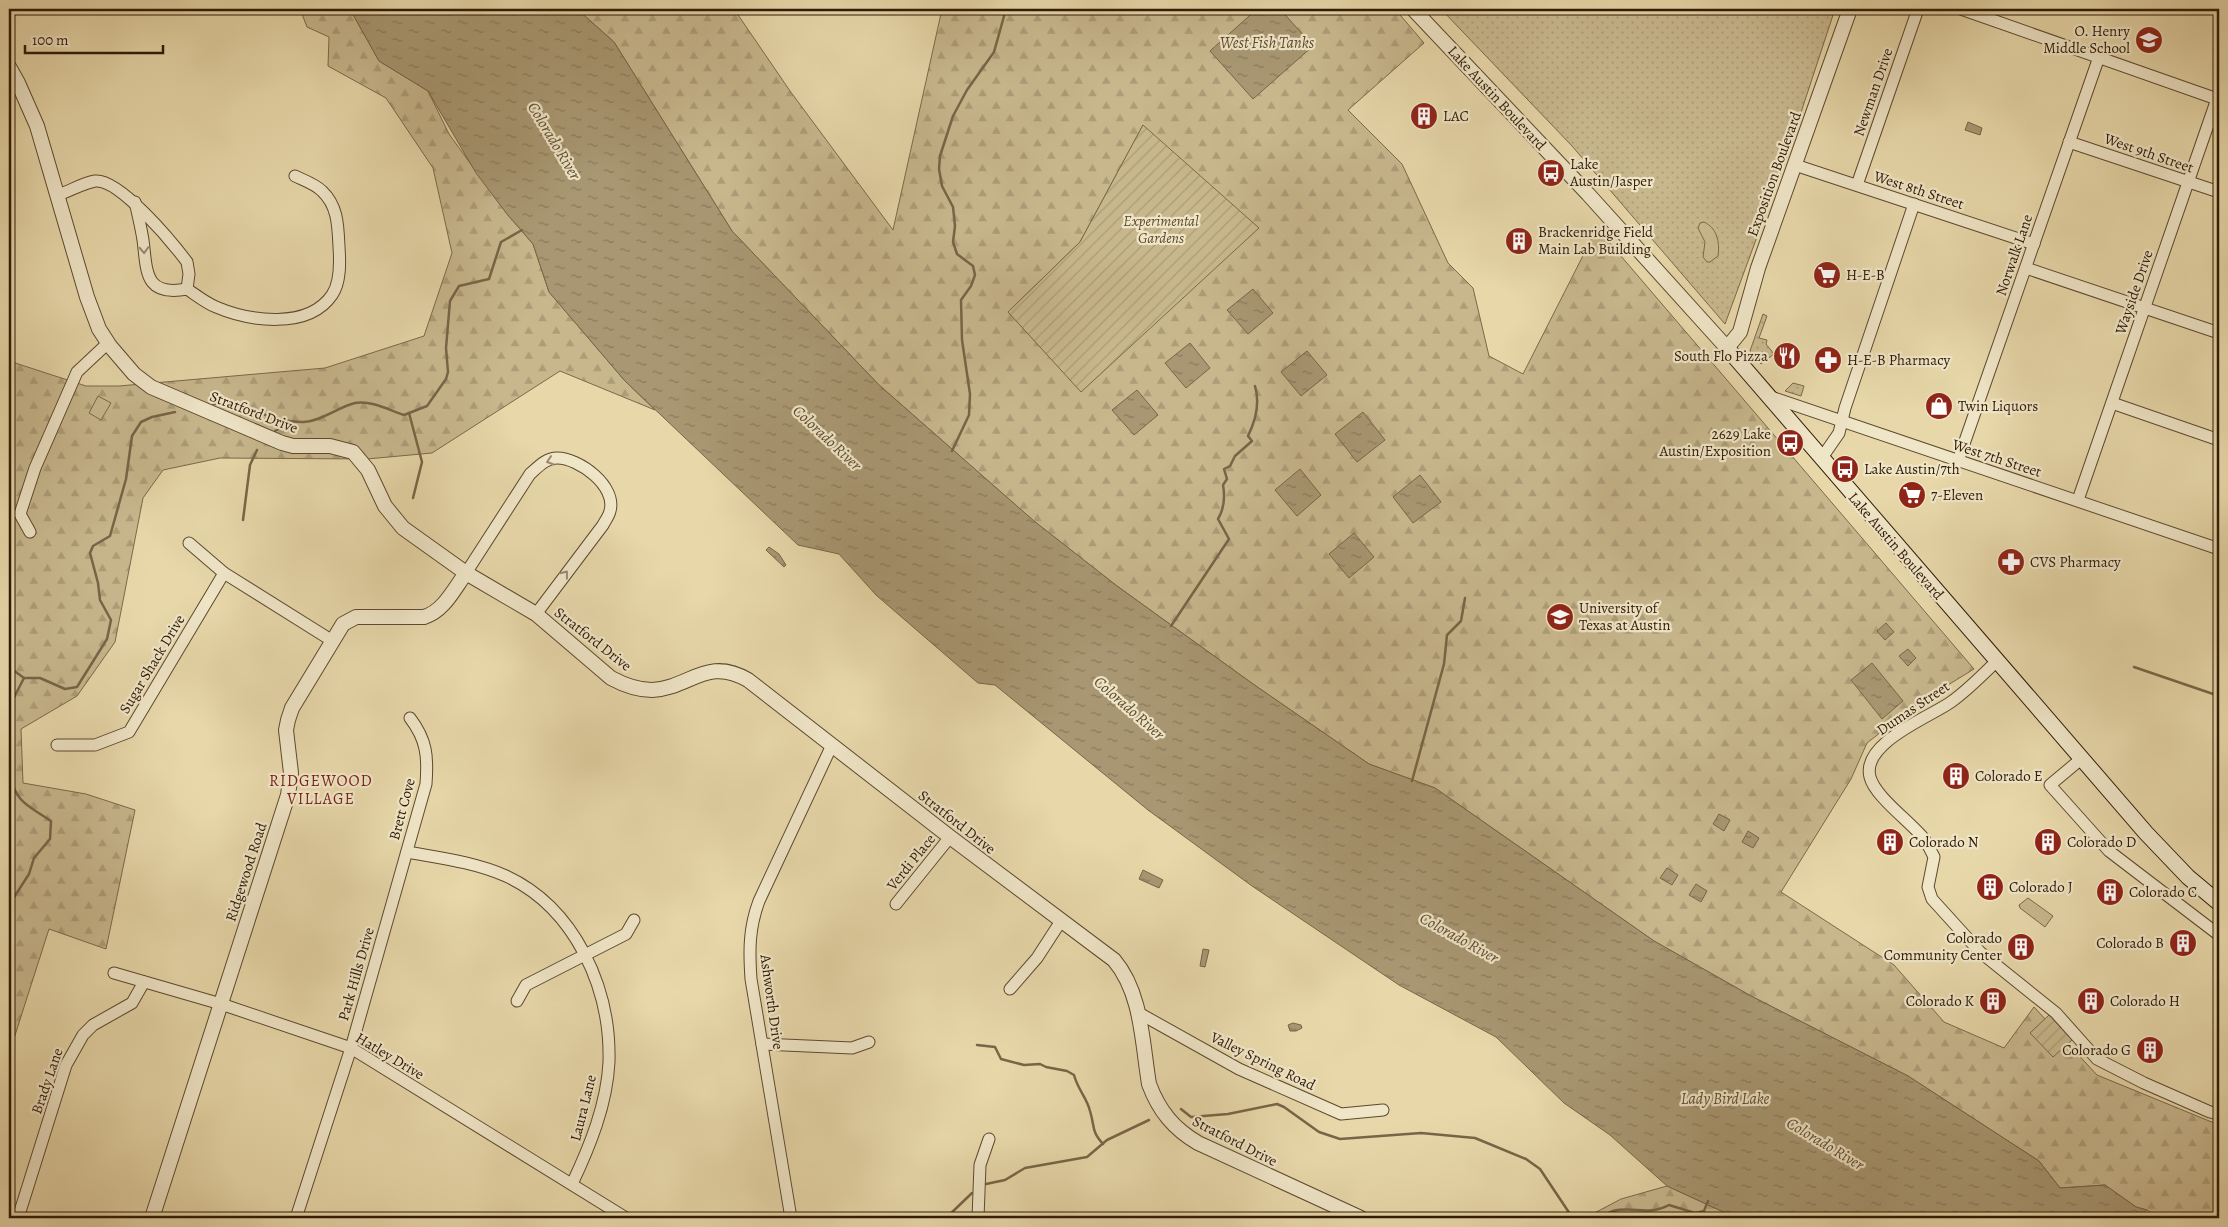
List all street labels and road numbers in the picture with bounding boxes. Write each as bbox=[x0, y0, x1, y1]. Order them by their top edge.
street label: Lake Austin Boulevard bbox=[1443, 41, 1551, 155]
street label: Newman Drive bbox=[1849, 45, 1898, 139]
street label: Exposition Boulevard bbox=[1742, 108, 1806, 239]
street label: West 9th Street bbox=[2101, 128, 2196, 178]
street label: West 8th Street bbox=[1870, 166, 1967, 214]
street label: Norwalk Lane bbox=[1991, 211, 2037, 298]
street label: Wayside Drive bbox=[2110, 247, 2158, 338]
street label: Stratford Drive bbox=[207, 386, 301, 438]
street label: West 7th Street bbox=[1949, 434, 2044, 482]
street label: Lake Austin Boulevard bbox=[1844, 488, 1949, 605]
street label: Stratford Drive bbox=[550, 603, 636, 676]
street label: Sugar Shack Drive bbox=[114, 610, 190, 717]
street label: Dumas Street bbox=[1873, 676, 1953, 740]
street label: Brett Cove bbox=[384, 775, 420, 842]
street label: Stratford Drive bbox=[914, 786, 1000, 859]
street label: Ridgewood Road bbox=[221, 819, 272, 924]
street label: Verdi Place bbox=[881, 829, 940, 895]
street label: Park Hills Drive bbox=[333, 925, 379, 1023]
street label: Ashworth Drive bbox=[755, 952, 789, 1051]
street label: Valley Spring Road bbox=[1206, 1026, 1320, 1095]
street label: Hatley Drive bbox=[352, 1028, 428, 1084]
street label: Brady Lane bbox=[26, 1045, 68, 1117]
street label: Laura Lane bbox=[565, 1072, 601, 1143]
street label: Stratford Drive bbox=[1189, 1111, 1281, 1171]

